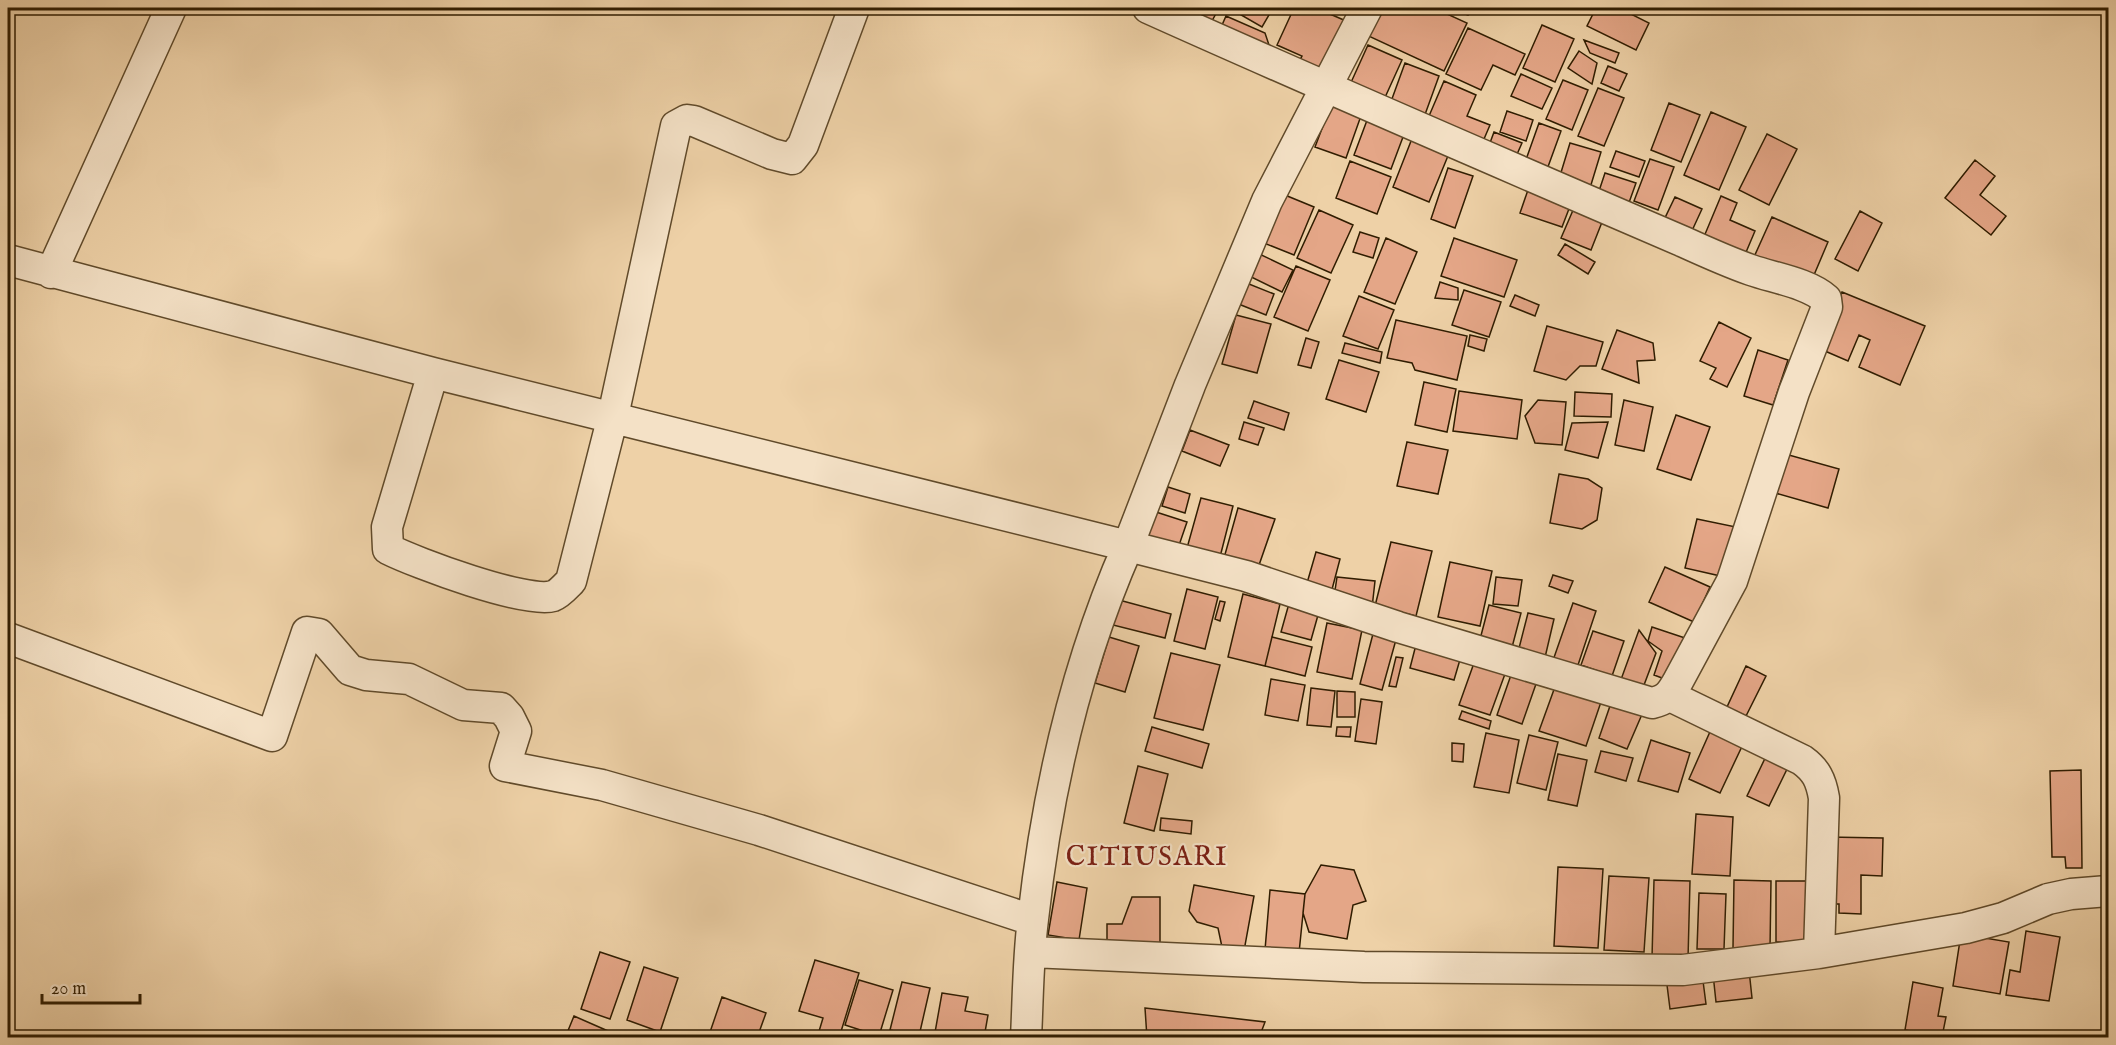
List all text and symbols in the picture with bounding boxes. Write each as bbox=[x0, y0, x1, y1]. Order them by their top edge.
district label: CITIUSARI bbox=[1066, 841, 1228, 875]
scale bar bbox=[42, 967, 140, 1005]
text: 20 m bbox=[51, 978, 86, 1001]

